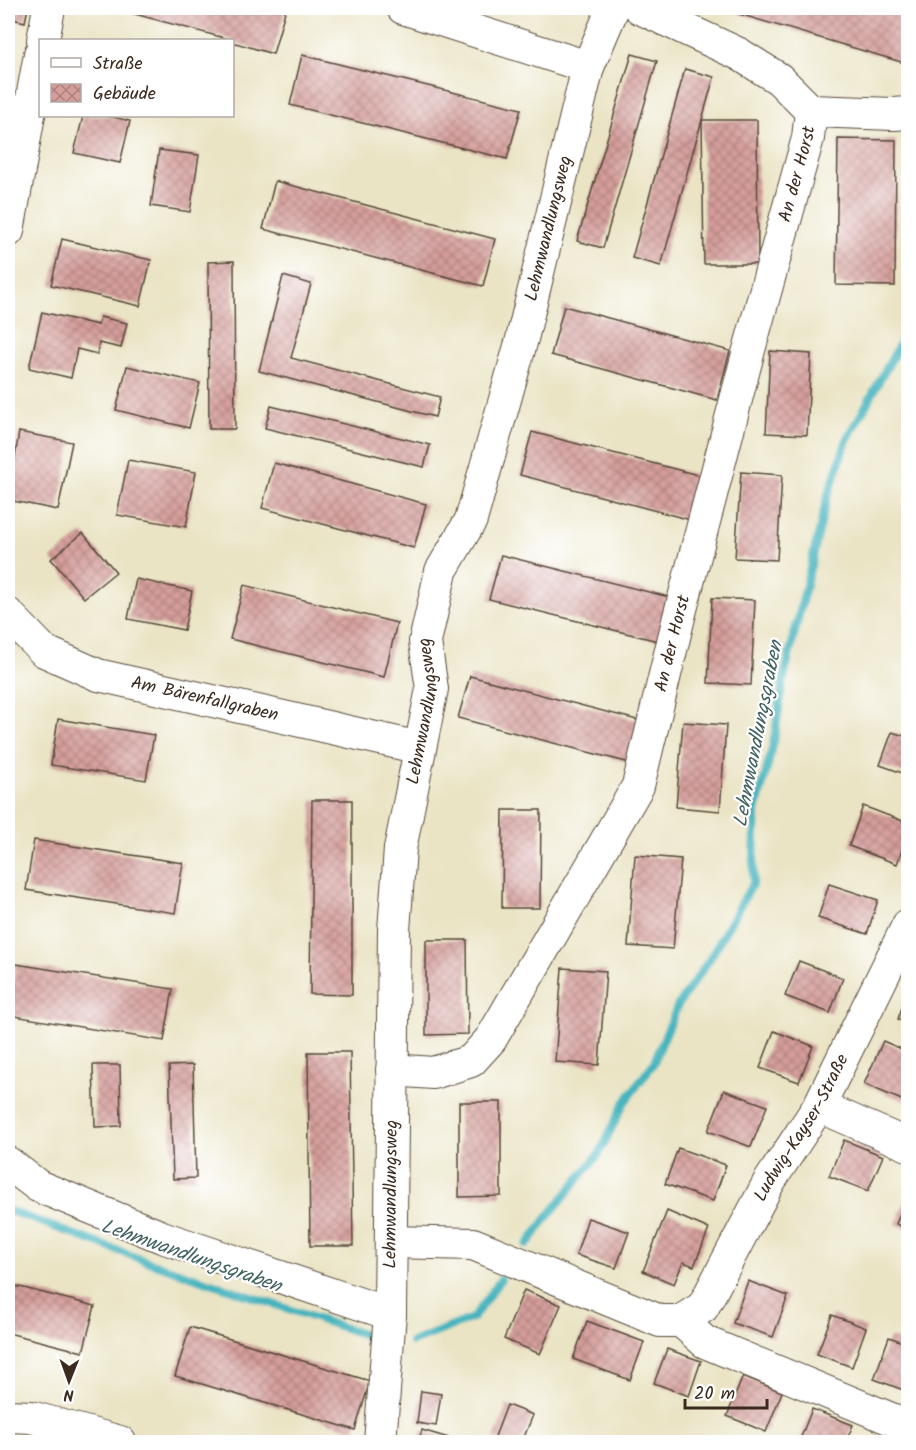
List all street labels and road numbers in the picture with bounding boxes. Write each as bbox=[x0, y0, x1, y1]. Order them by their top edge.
street label: An der Horst bbox=[771, 123, 824, 225]
street label: Lehmwandlungsweg bbox=[517, 153, 580, 304]
street label: An der Horst bbox=[647, 591, 699, 695]
street label: Lehmwandlungsweg bbox=[399, 636, 447, 787]
street label: Am Bärenfallgraben bbox=[128, 668, 281, 730]
street label: Ludwig-Kayser-Straße bbox=[747, 1049, 857, 1207]
street label: Lehmwandlungsweg bbox=[376, 1120, 407, 1269]

